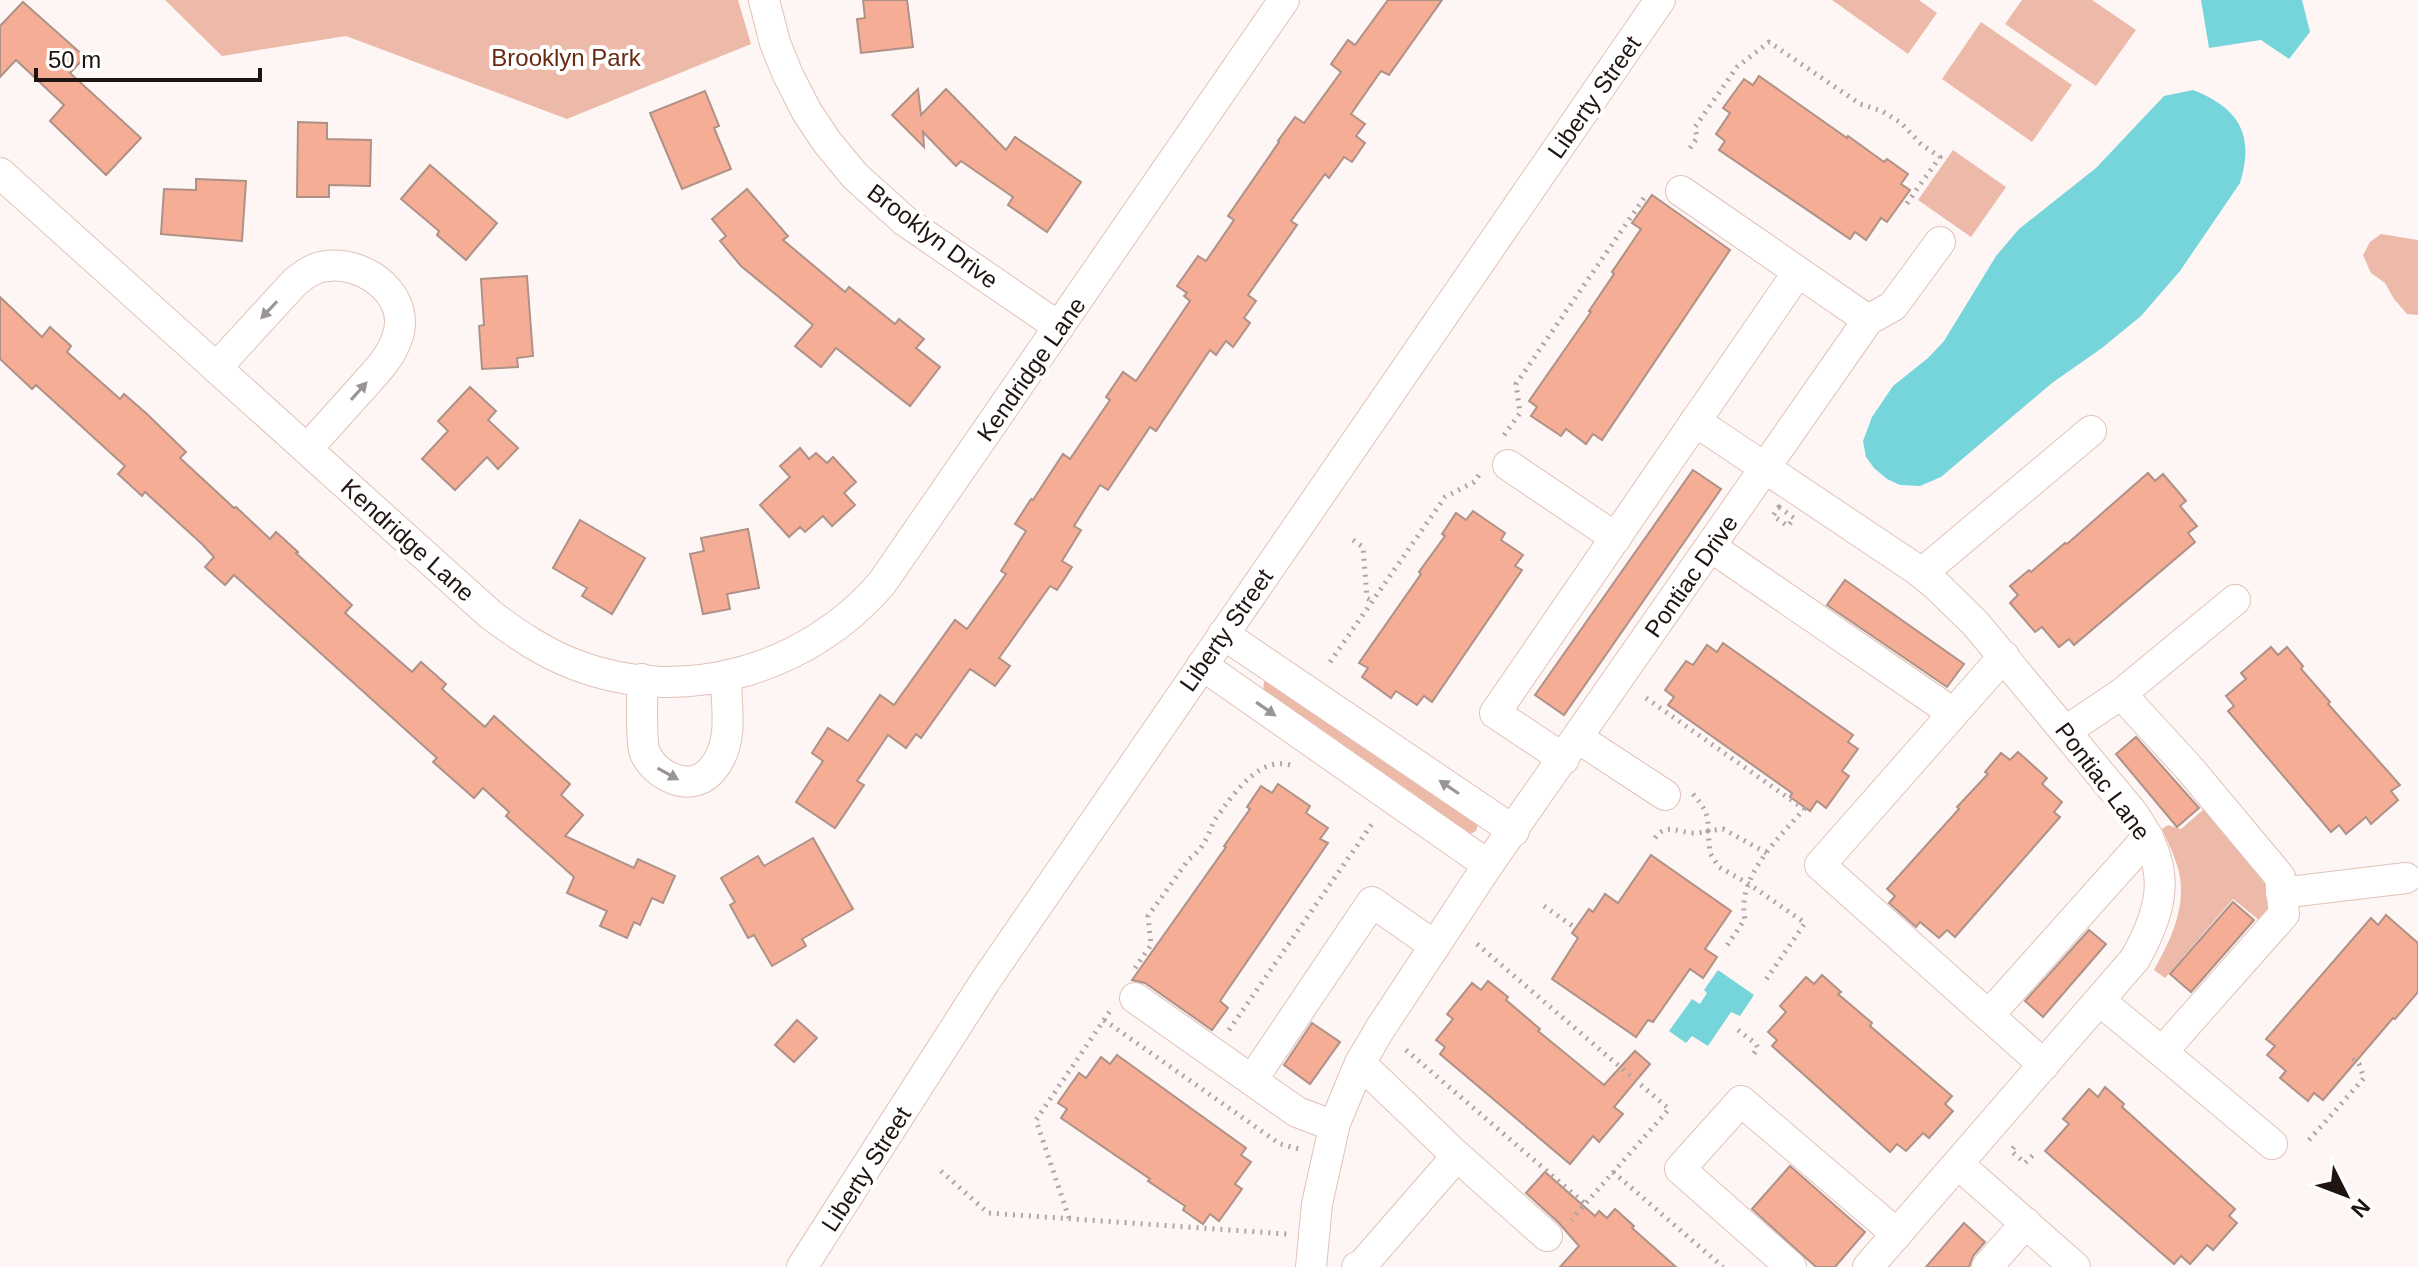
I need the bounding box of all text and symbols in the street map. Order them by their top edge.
street label: Liberty Street [1542,31,1646,163]
scale bar [36,32,260,82]
park label: Brooklyn Park [491,44,642,71]
text: 50 m [48,46,101,73]
street label: Brooklyn Drive [863,178,1003,294]
street label: Kendridge Lane [971,292,1091,446]
one-way arrow [261,300,279,319]
one-way arrow [349,382,367,401]
street label: Kendridge Lane [336,473,480,607]
street label: Pontiac Drive [1639,510,1743,642]
street label: Liberty Street [1174,564,1278,696]
one-way arrow [1256,701,1277,717]
street label: Pontiac Lane [2050,717,2156,845]
one-way arrow [657,767,679,781]
one-way arrow [1439,780,1460,795]
street label: Liberty Street [816,1102,916,1236]
north arrow [2306,1155,2386,1235]
text: N [2346,1194,2375,1222]

